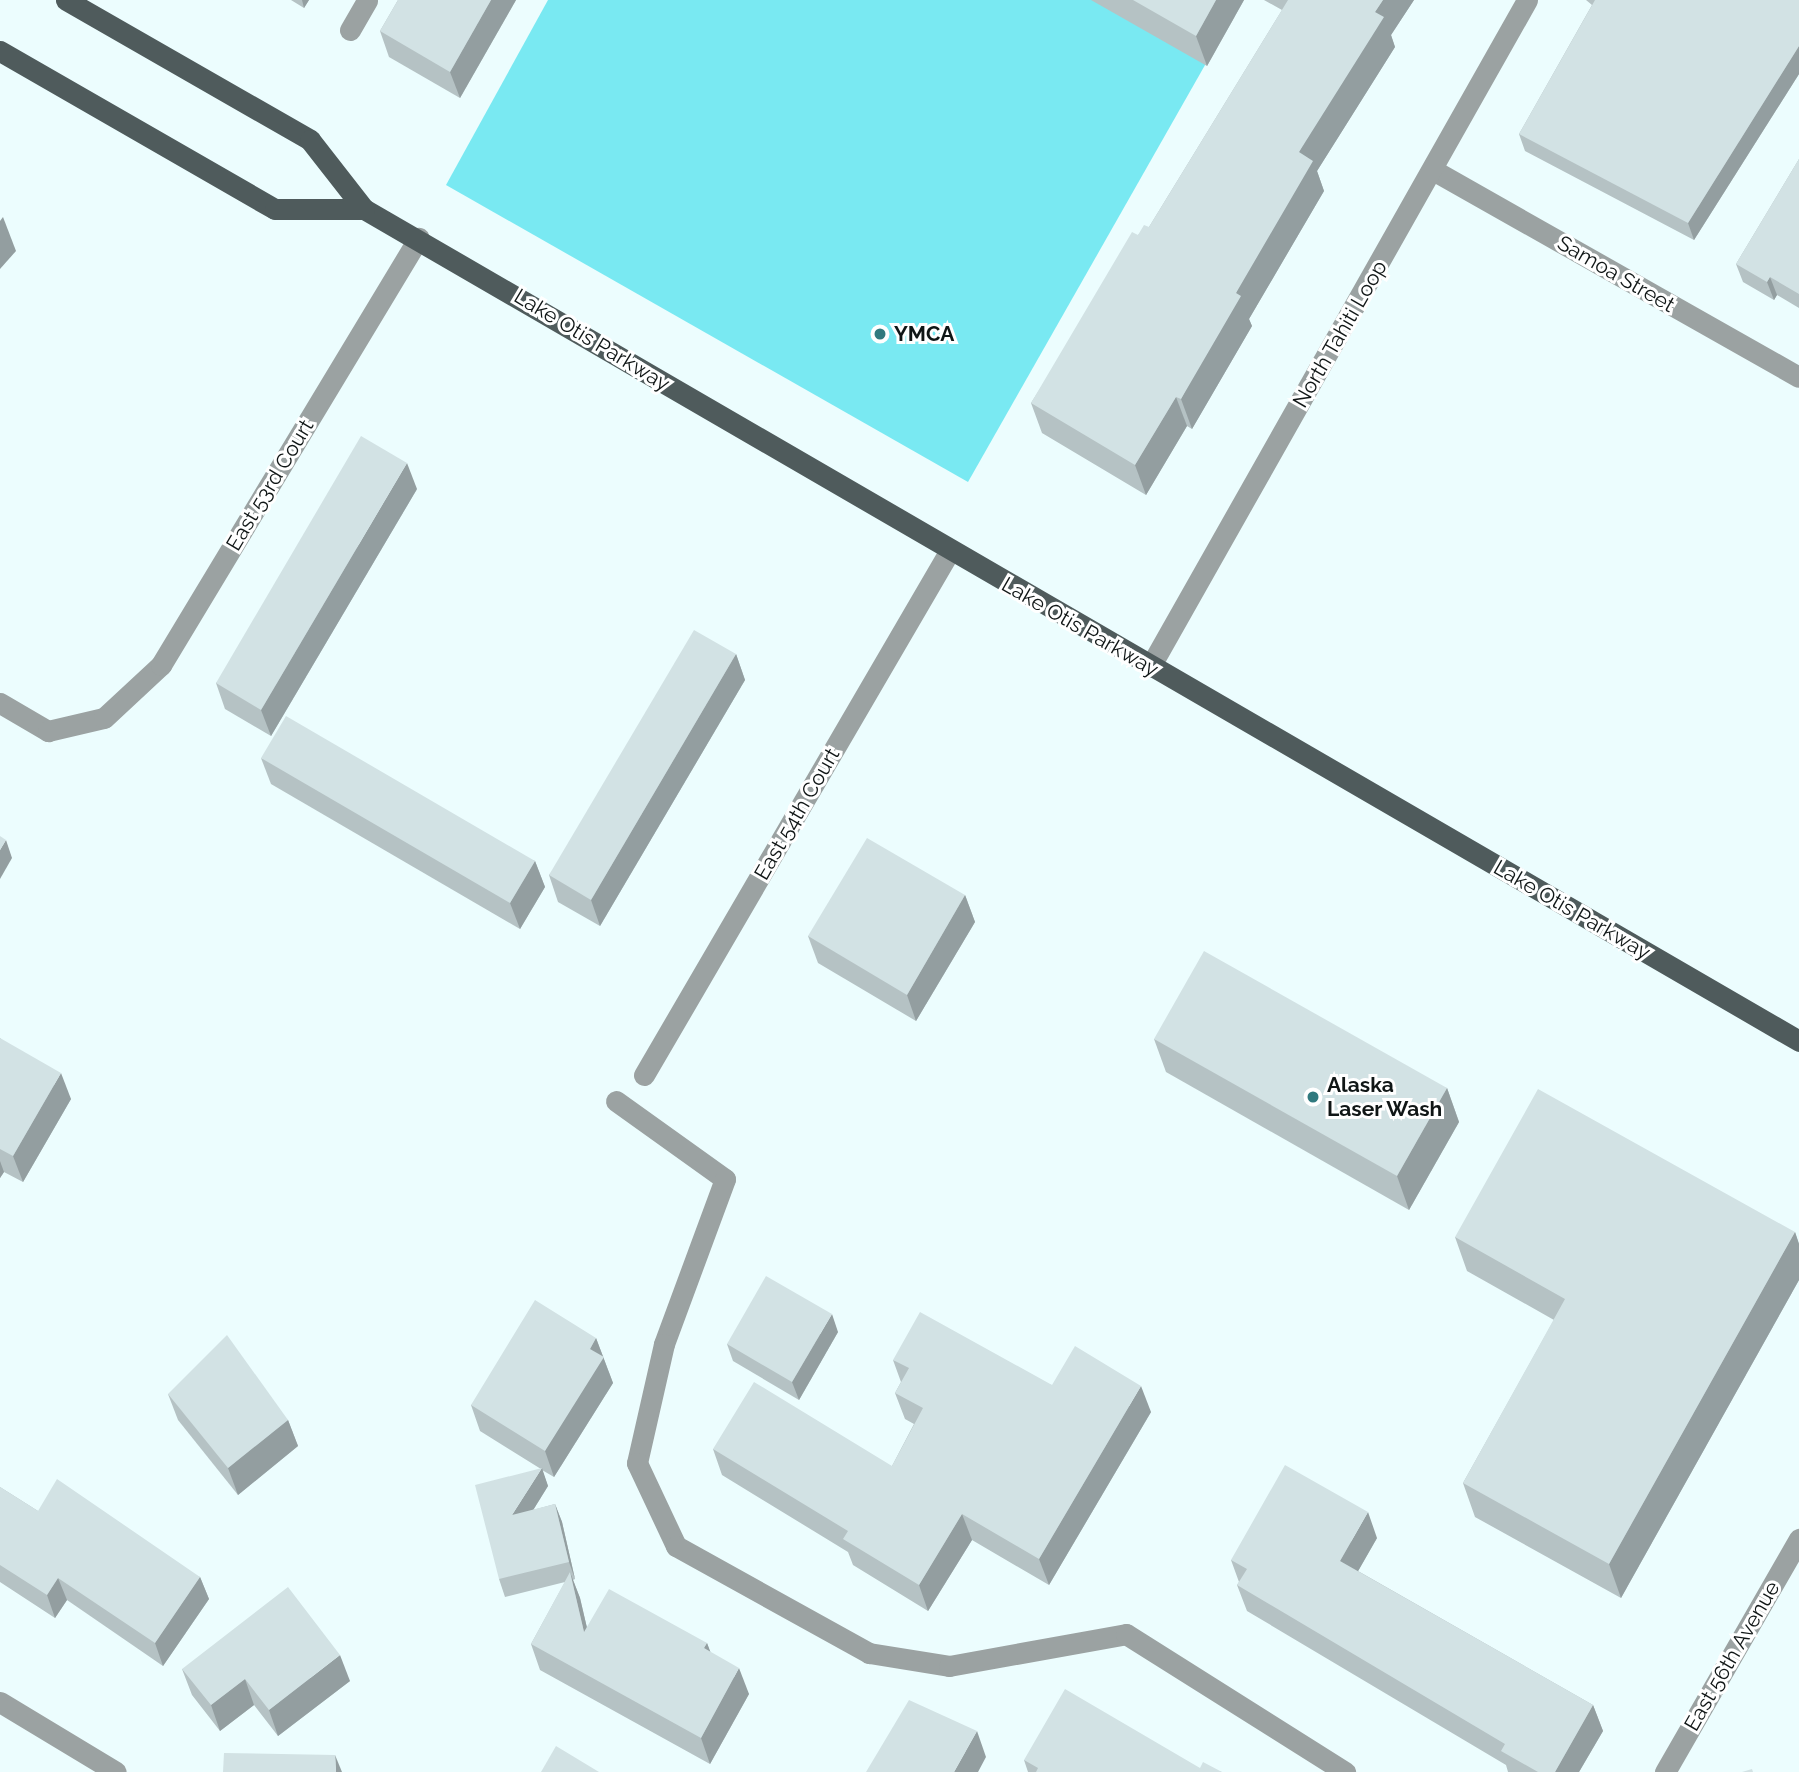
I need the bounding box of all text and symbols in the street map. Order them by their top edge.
street label: Samoa Street [1553,230,1679,318]
street label: North Tahiti Loop [1288,256,1392,412]
street label: Lake Otis Parkway [510,284,674,396]
place label: YMCA [894,321,954,347]
marker: YMCA [872,326,888,342]
street label: East 53rd Court [221,415,319,555]
street label: Lake Otis Parkway [997,572,1163,682]
street label: East 54th Court [749,744,845,884]
street label: Lake Otis Parkway [1489,855,1655,965]
place label: Alaska Laser Wash [1327,1072,1443,1122]
marker: Alaska Laser Wash [1305,1089,1321,1105]
street label: East 56th Avenue [1679,1576,1785,1736]

